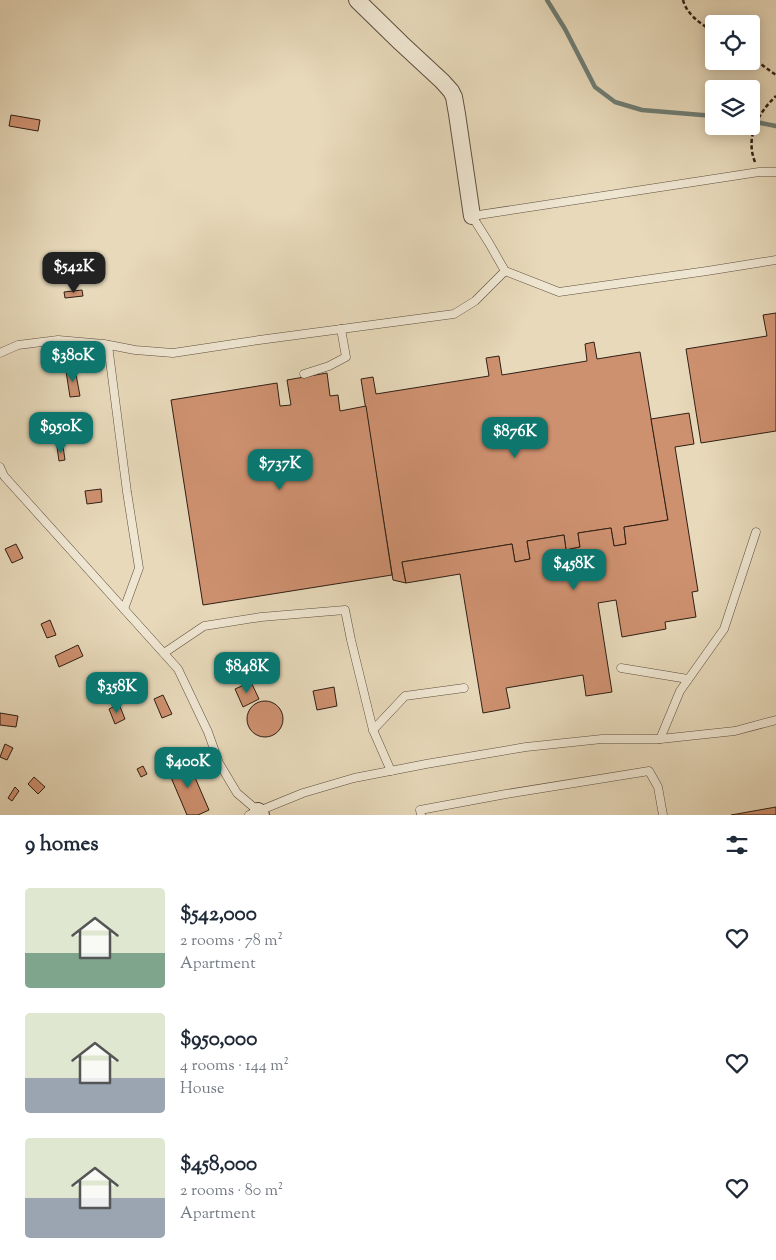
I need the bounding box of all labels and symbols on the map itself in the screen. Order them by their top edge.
pin: $542K [39,252,109,294]
pin: $380K [38,340,108,383]
pin: $950K [26,412,96,454]
pin: $876K [480,416,550,459]
pin: $737K [245,448,315,491]
pin: $458K [539,548,609,591]
pin: $848K [212,652,282,694]
pin: $358K [82,672,152,714]
pin: $400K [153,746,223,789]

